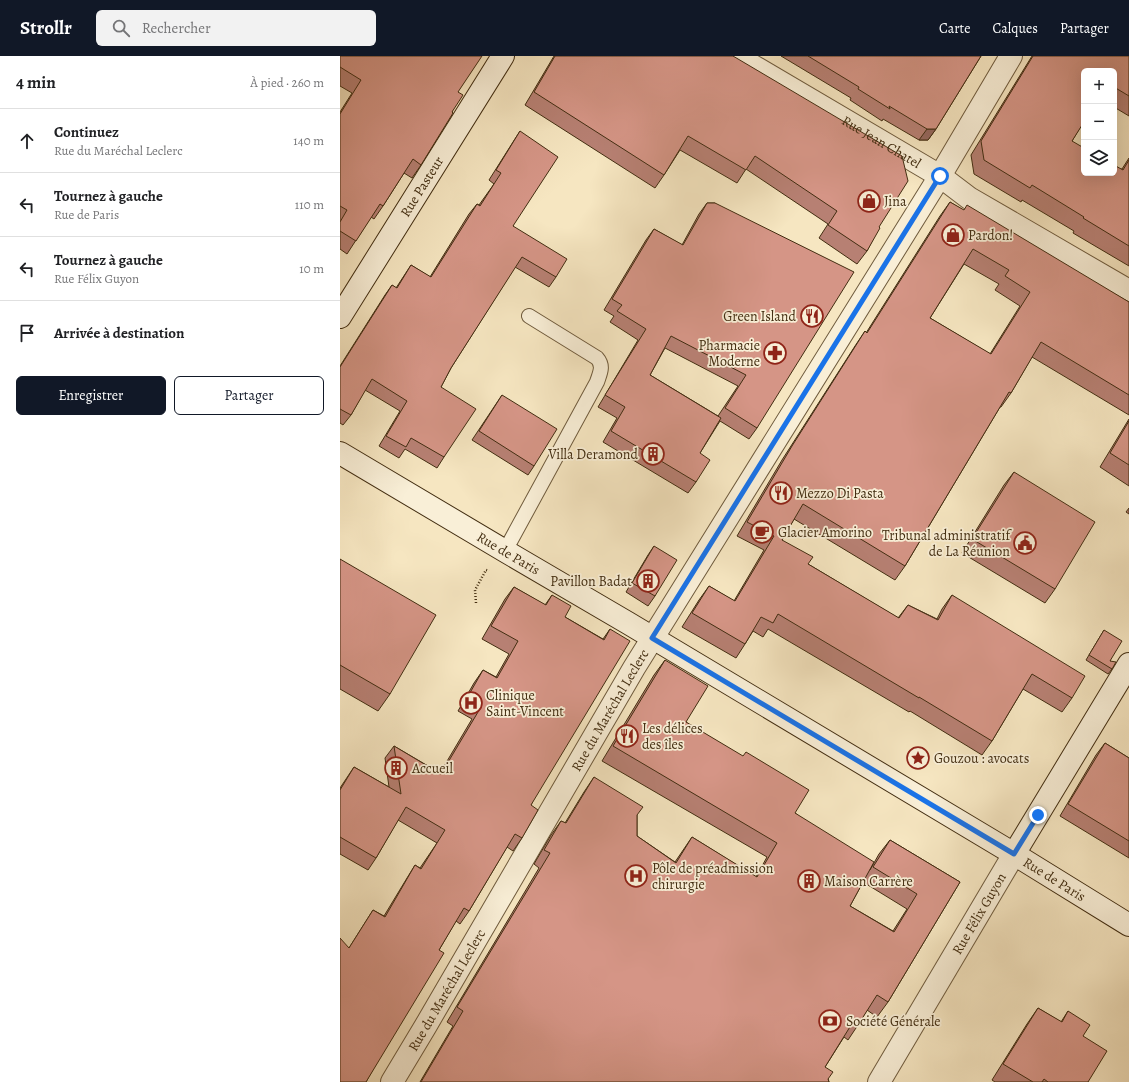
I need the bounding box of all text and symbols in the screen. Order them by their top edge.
search box [96,10,376,46]
text: Strollr [20,15,72,41]
icon: search [110,17,132,39]
text: Rechercher [142,18,211,38]
text: Carte [939,19,970,38]
text: Calques [992,19,1038,38]
text: Partager [1060,19,1109,38]
map controls [1081,68,1117,176]
button: + [1081,68,1117,104]
text: 4 min [16,71,56,94]
text: À pied · 260 m [250,74,324,91]
button: − [1081,104,1117,140]
street label: Rue Jean Chatel [838,111,925,173]
text: Continuez [54,122,119,142]
icon: ahead [16,130,38,152]
text: 140 m [293,132,324,149]
button: layers [1081,140,1117,176]
text: Rue du Maréchal Leclerc [54,142,183,159]
street label: Rue Pasteur [395,152,448,220]
route start [931,167,949,185]
text: Tournez à gauche [54,186,163,206]
shop icon: Jina [856,188,882,214]
place label: Jina [884,192,907,211]
icon: left [16,194,38,216]
text: 110 m [295,196,324,213]
text: Rue de Paris [54,206,119,223]
shop icon: Pardon! [940,222,966,248]
place label: Pardon! [968,226,1013,245]
text: Tournez à gauche [54,250,163,270]
icon: left [16,258,38,280]
text: 10 m [299,260,324,277]
text: Rue Félix Guyon [54,270,139,287]
restaurant icon: Green Island [799,303,825,329]
place label: Green Island [723,307,796,326]
icon: arrive [16,322,38,344]
text: Arrivée à destination [54,323,185,343]
place label: Pharmacie Moderne [699,336,760,371]
pharmacy icon: Pharmacie Moderne [762,340,788,366]
button: Enregistrer [16,376,166,415]
button: Partager [174,376,324,415]
building icon: Villa Deramond [640,441,666,467]
place label: Villa Deramond [547,445,638,464]
restaurant icon: Mezzo Di Pasta [768,480,794,506]
place label: Mezzo Di Pasta [796,484,884,503]
cafe icon: Glacier Amorino [749,519,775,545]
place label: Glacier Amorino [778,523,872,542]
place label: Tribunal administratif de La Réunion [882,526,1012,561]
street label: Rue de Paris [473,527,544,579]
public building icon: Tribunal administratif de La Réunion [1012,530,1038,556]
building icon: Pavillon Badat [635,568,661,594]
place label: Pavillon Badat [550,572,632,591]
street label: Rue du Maréchal Leclerc [566,645,653,775]
place label: Clinique Saint-Vincent [486,686,564,721]
hospital icon: Clinique Saint-Vincent [458,690,484,716]
place label: Les délices des îles [642,719,703,754]
restaurant icon: Les délices des îles [614,723,640,749]
place icon: Gouzou : avocats [905,745,931,771]
place label: Gouzou : avocats [934,749,1029,768]
building icon: Accueil [383,755,409,781]
place label: Accueil [411,759,453,778]
route end [1029,806,1047,824]
street label: Rue de Paris [1020,853,1090,906]
place label: Pôle de préadmission chirurgie [652,859,774,894]
hospital icon: Pôle de préadmission chirurgie [623,863,649,889]
building icon: Maison Carrère [796,868,822,894]
street label: Rue Félix Guyon [947,869,1011,958]
place label: Maison Carrère [824,872,913,891]
street label: Rue du Maréchal Leclerc [403,925,490,1055]
bank icon: Société Générale [817,1008,843,1034]
place label: Société Générale [846,1012,941,1031]

